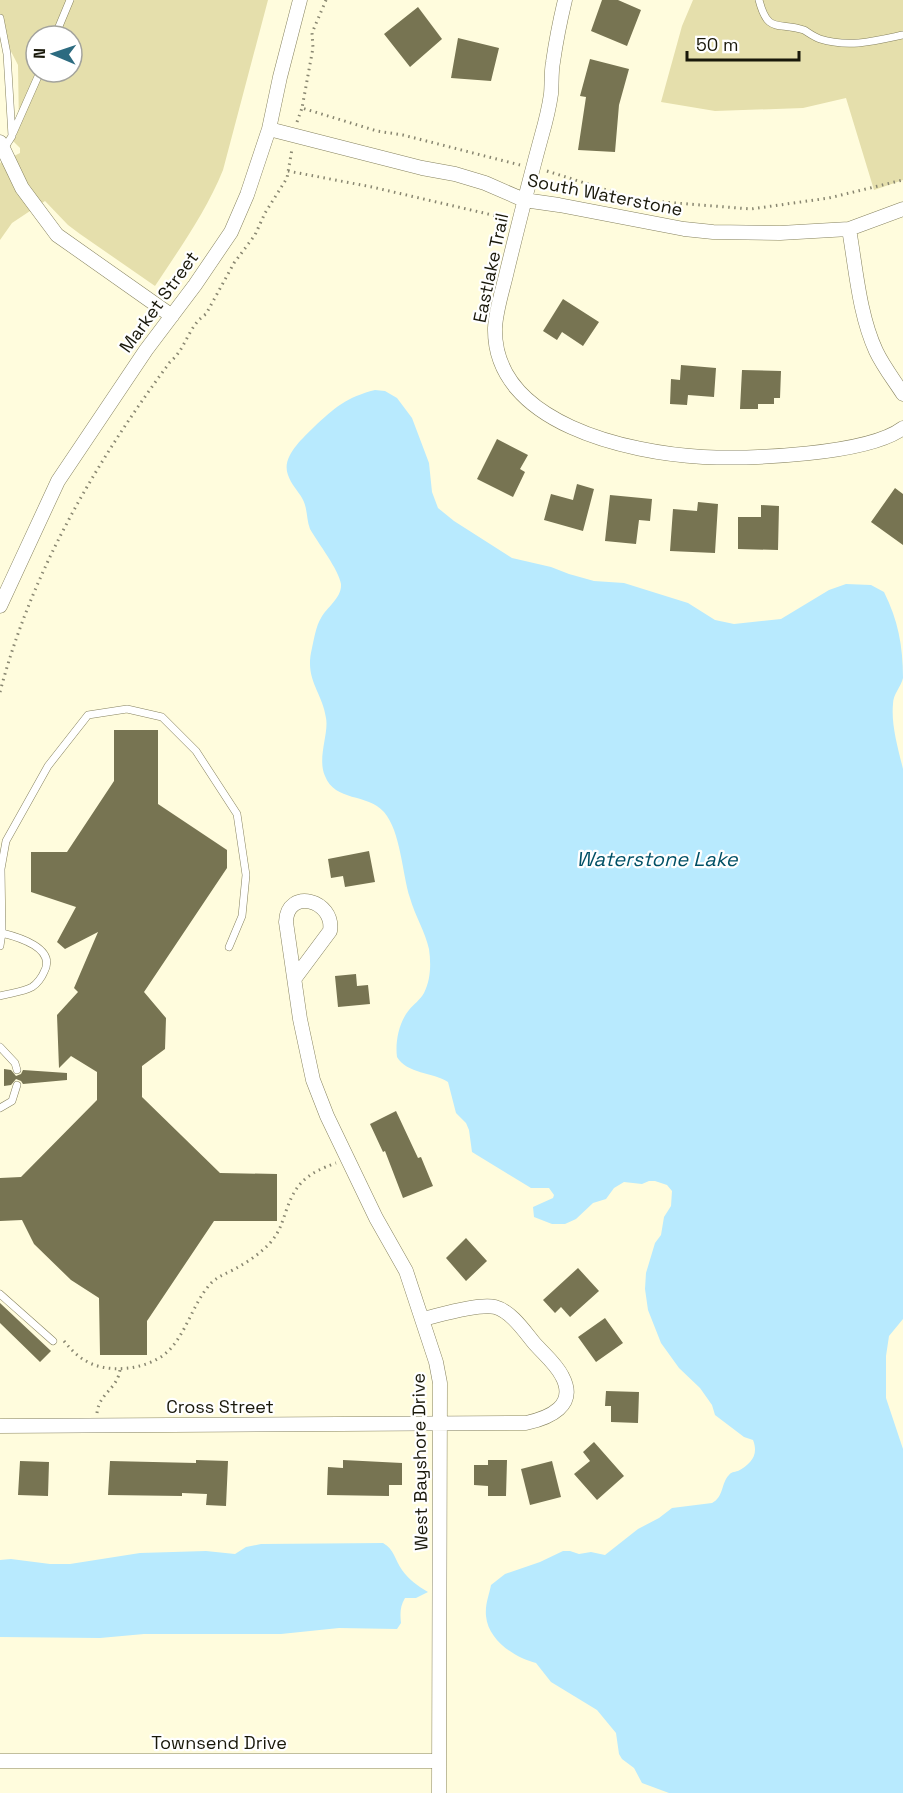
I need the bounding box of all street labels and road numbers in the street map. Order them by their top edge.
street label: South Waterstone [526,168,685,221]
street label: Eastlake Trail [468,211,513,325]
street label: Market Street [114,246,203,357]
street label: West Bayshore Drive [406,1373,433,1551]
street label: Cross Street [166,1395,274,1418]
street label: Townsend Drive [151,1731,287,1754]

